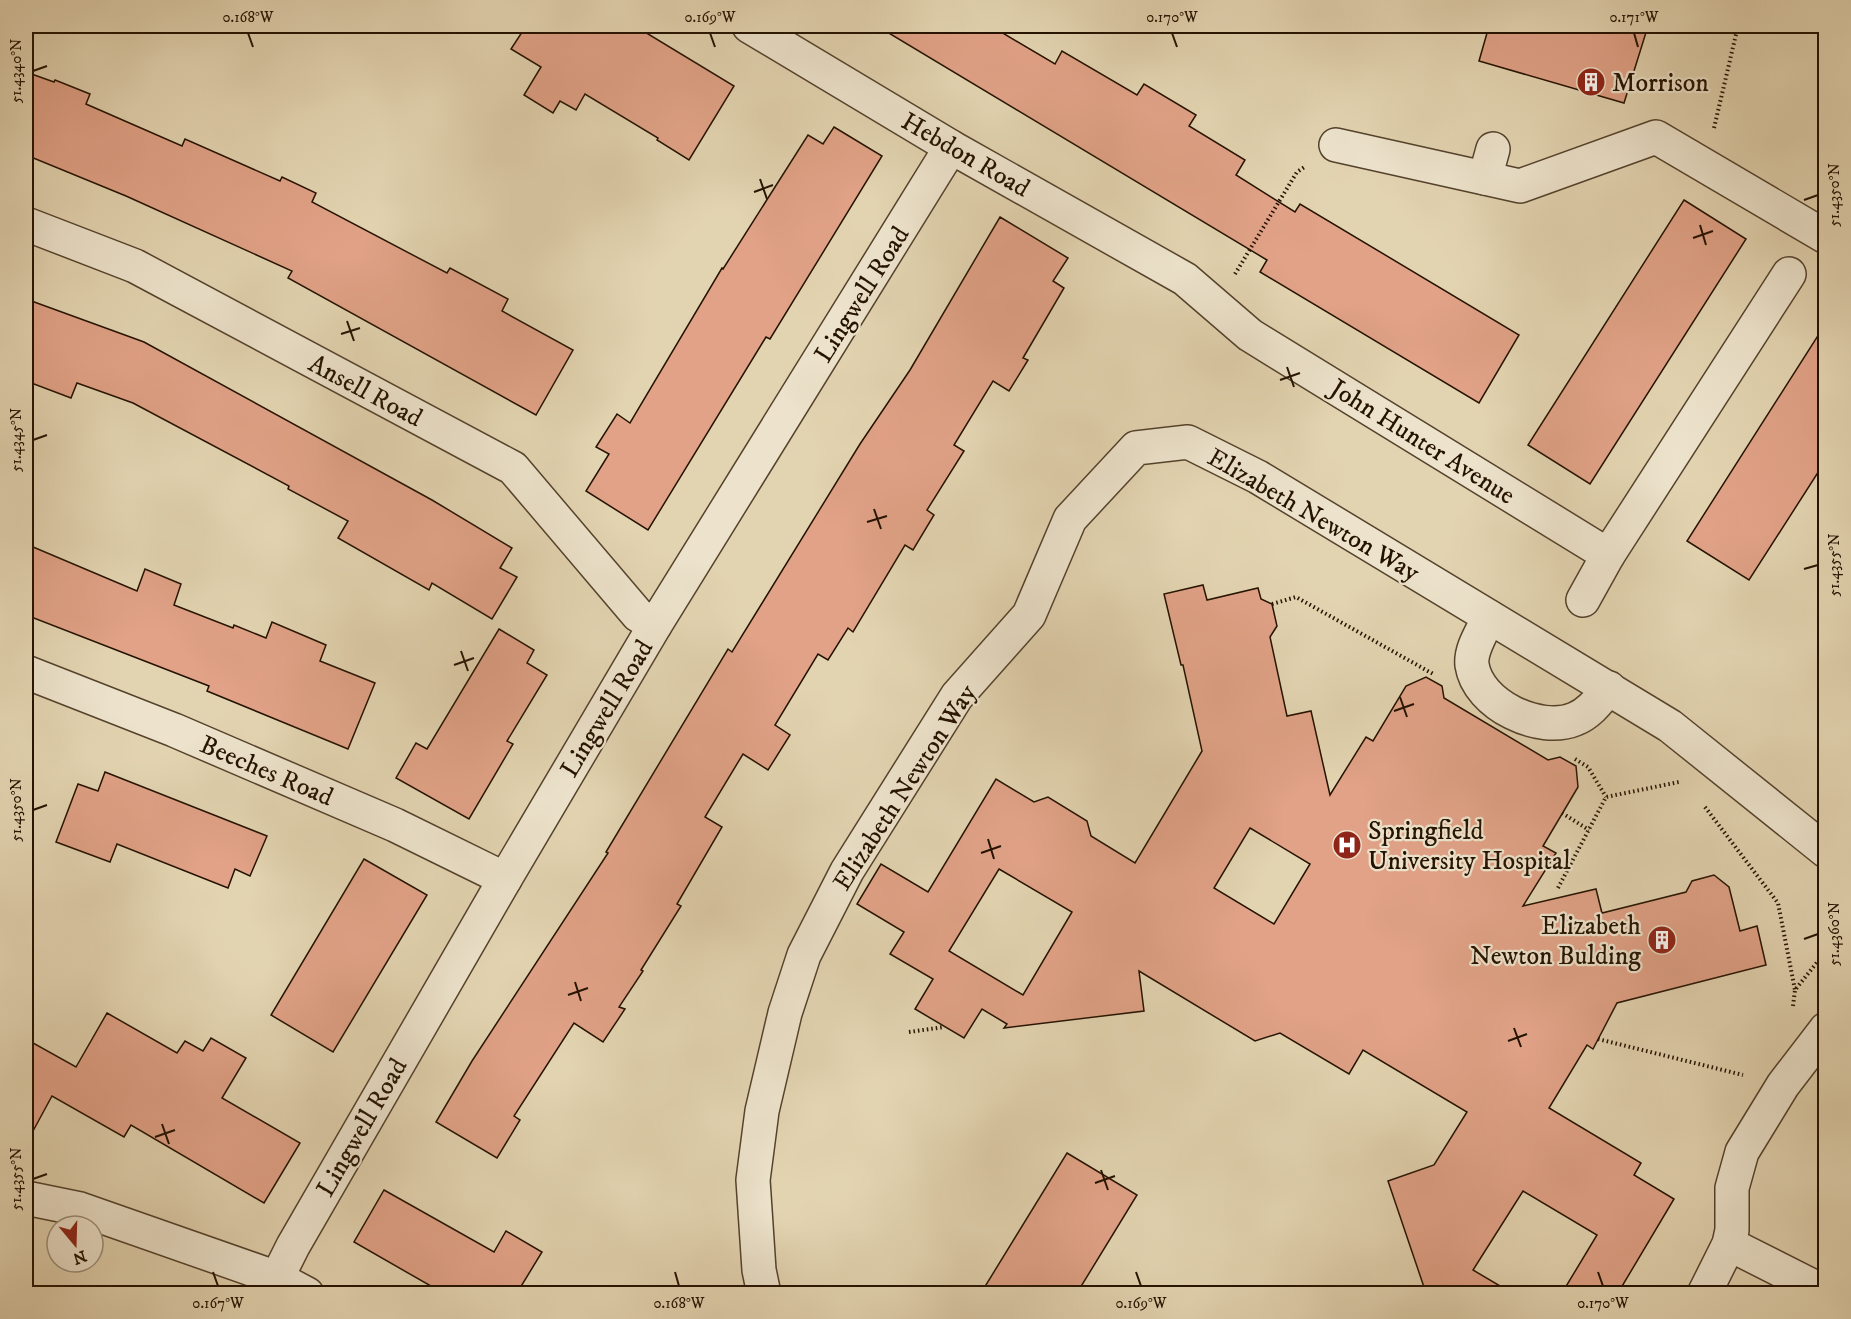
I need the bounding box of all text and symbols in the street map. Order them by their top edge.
text: 0.168°W [223,8,274,27]
text: 0.169°W [685,8,736,27]
text: 0.170°W [1146,8,1198,27]
text: 0.171°W [1609,8,1659,27]
text: 51.4340°N [7,39,26,103]
building icon: Morrison [1575,66,1607,98]
place label: Morrison [1612,67,1709,100]
street label: Hebdon Road [895,105,1035,205]
text: 51.4350°N [1825,163,1844,227]
street label: Lingwell Road [807,220,917,369]
street label: Ansell Road [303,348,428,435]
street label: John Hunter Avenue [1322,371,1521,512]
text: 51.4345°N [7,408,26,472]
street label: Elizabeth Newton Way [1201,441,1426,590]
text: 51.4355°N [1825,534,1844,596]
street label: Lingwell Road [553,634,661,784]
street label: Elizabeth Newton Way [826,678,985,897]
street label: Beeches Road [195,729,338,814]
text: 51.4350°N [7,778,26,842]
place label: Springfield University Hospital [1368,815,1571,878]
hospital icon: Springfield University Hospital [1331,829,1363,861]
text: 51.4360°N [1825,902,1844,966]
place label: Elizabeth Newton Bulding [1470,910,1641,973]
building icon: Elizabeth Newton Bulding [1646,924,1678,956]
street label: Lingwell Road [309,1053,415,1203]
text: 51.4355°N [7,1148,26,1210]
north arrow [45,1214,105,1274]
text: N [70,1246,89,1269]
text: 0.167°W [192,1294,244,1313]
text: 0.168°W [654,1294,705,1313]
text: 0.169°W [1116,1294,1167,1313]
text: 0.170°W [1577,1294,1629,1313]

